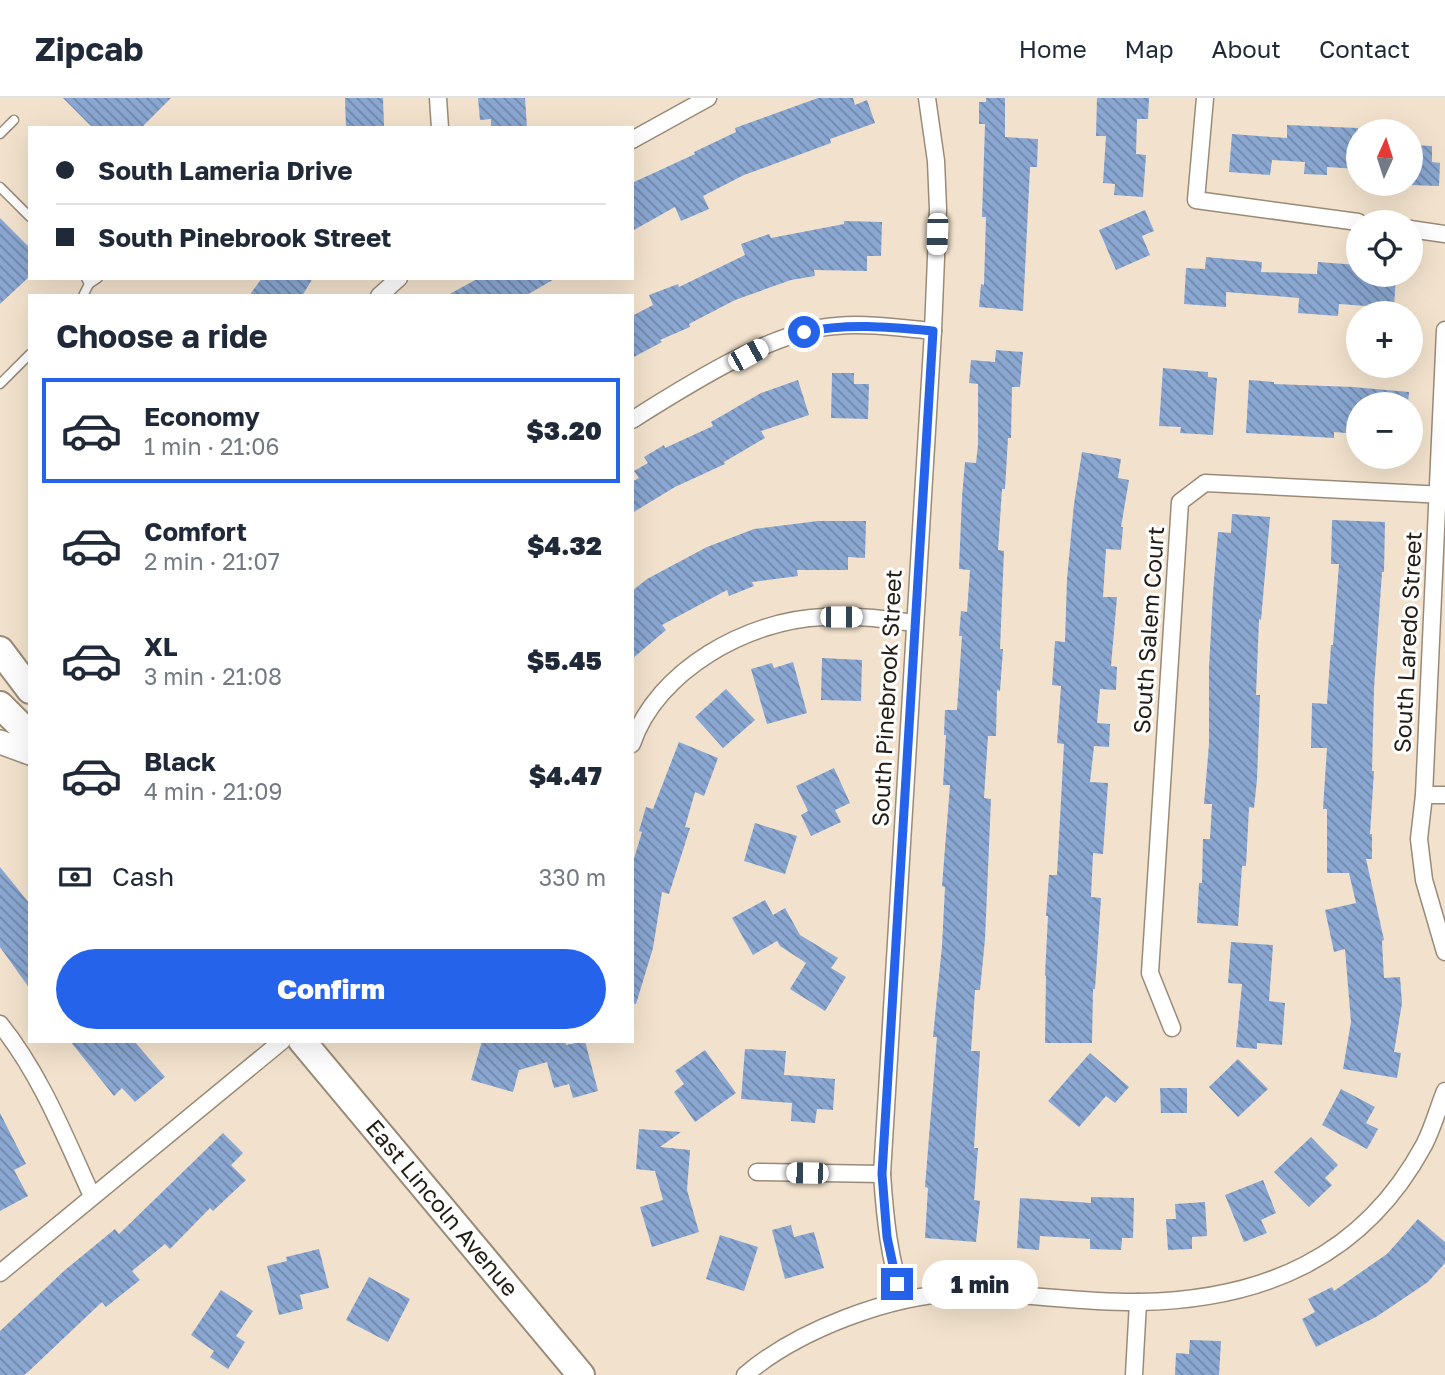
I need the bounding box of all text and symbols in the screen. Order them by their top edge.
text: Zipcab [35,29,144,68]
text: Home [1019,34,1087,63]
text: Map [1125,34,1174,63]
text: About [1212,34,1281,63]
text: Contact [1319,34,1410,63]
north arrow [1346,119,1423,196]
map controls [1346,119,1423,469]
text: South Lameria Drive [98,155,353,186]
button: locate [1346,210,1423,287]
car [926,213,949,255]
text: South Pinebrook Street [98,222,392,253]
button: + [1346,301,1423,378]
route start [788,316,820,348]
text: Choose a ride [56,317,268,355]
car [725,336,772,374]
button: − [1346,392,1423,469]
icon: car [60,399,123,462]
text: Economy [144,401,260,432]
text: $3.20 [526,415,602,446]
text: 1 min · 21:06 [144,432,280,460]
icon: car [60,514,123,577]
text: Comfort [144,516,247,547]
street label: South Salem Court [1127,525,1169,735]
text: $4.32 [527,530,602,561]
street label: South Laredo Street [1387,530,1427,753]
text: 2 min · 21:07 [144,547,280,575]
street label: South Pinebrook Street [865,569,907,827]
car [821,607,863,628]
icon: car [60,629,123,692]
text: XL [144,631,178,662]
text: $5.45 [527,645,602,676]
text: 3 min · 21:08 [144,662,282,690]
icon: car [60,744,123,807]
text: Black [144,746,216,777]
text: $4.47 [529,760,602,791]
text: 4 min · 21:09 [144,777,282,805]
icon: cash [56,858,94,896]
text: Cash [112,861,174,892]
text: 330 m [539,863,606,891]
button: Confirm [56,949,606,1029]
street label: East Lincoln Avenue [361,1113,525,1301]
car [786,1162,829,1184]
callout: 1 min [922,1260,1037,1308]
route end [881,1268,913,1300]
text: 1 min [951,1270,1009,1298]

